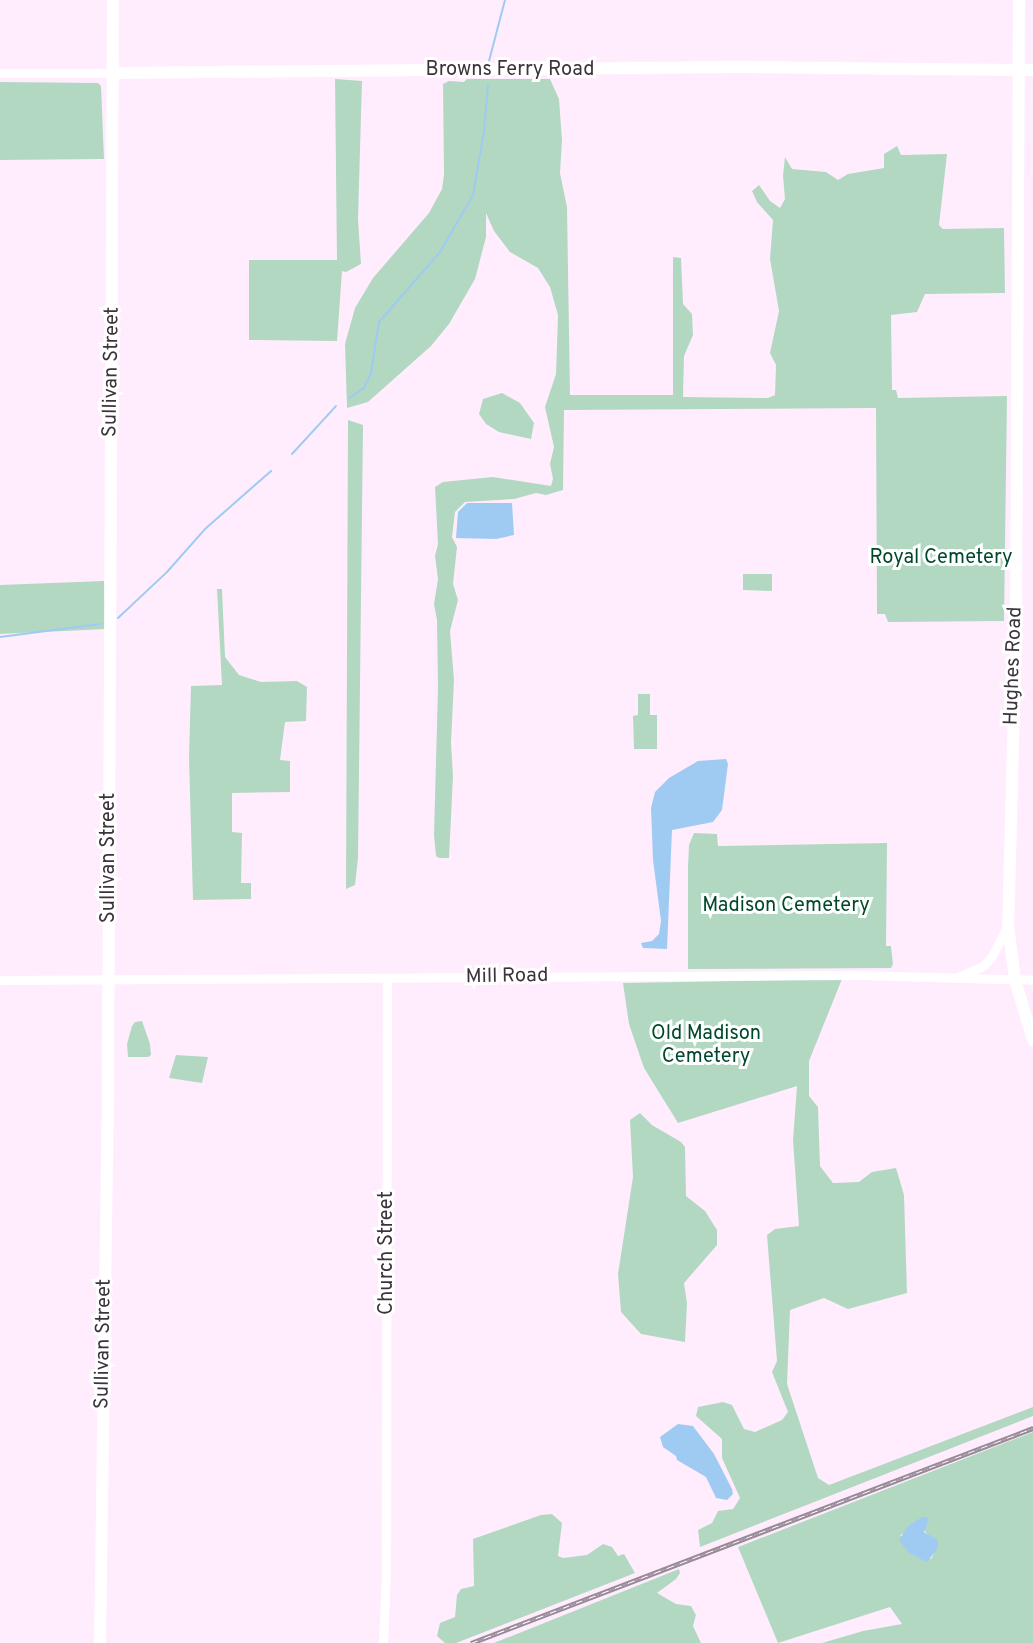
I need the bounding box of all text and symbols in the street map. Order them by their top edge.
street label: Browns Ferry Road [426,58,594,82]
street label: Sullivan Street [99,307,125,437]
park label: Royal Cemetery [869,546,1013,570]
street label: Hughes Road [1000,606,1028,726]
street label: Sullivan Street [97,793,121,923]
park label: Madison Cemetery [702,894,870,918]
street label: Mill Road [465,964,549,990]
park label: Old Madison Cemetery [651,1023,761,1070]
street label: Church Street [375,1191,399,1315]
street label: Sullivan Street [91,1279,117,1409]

